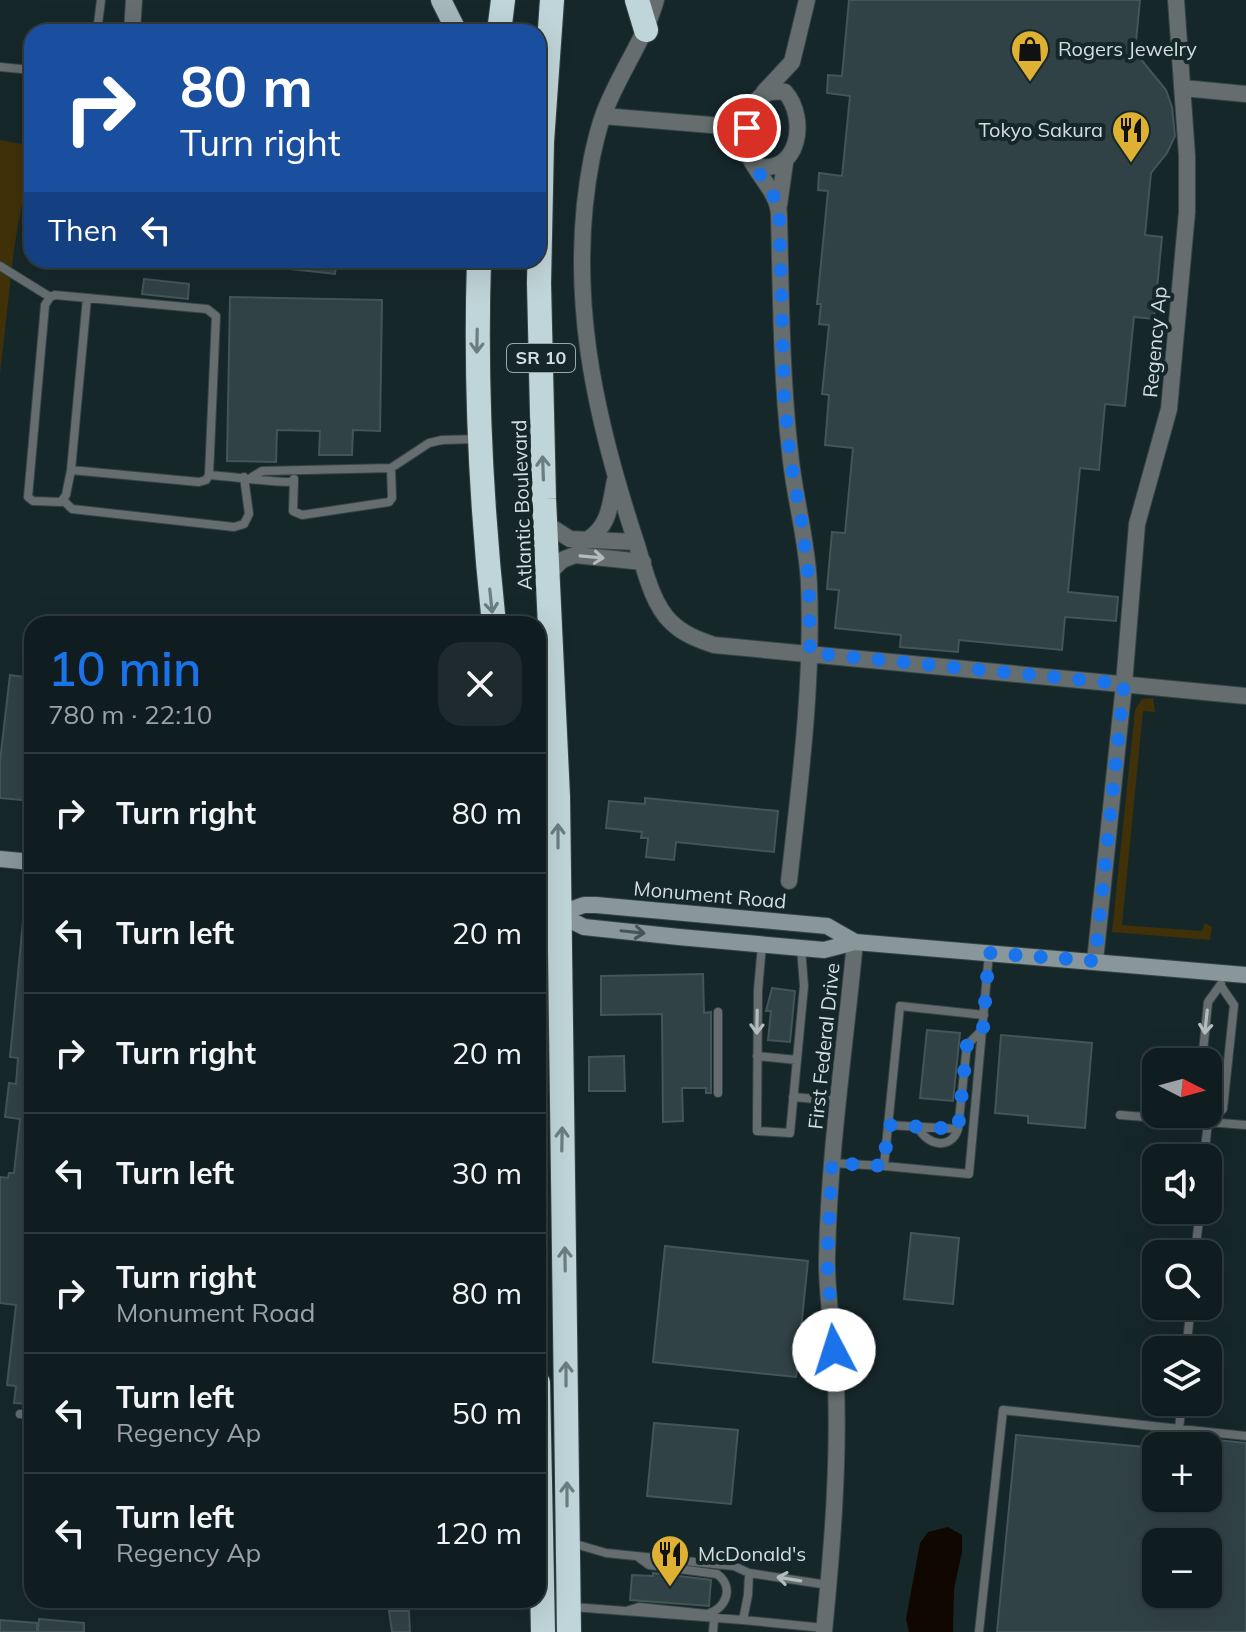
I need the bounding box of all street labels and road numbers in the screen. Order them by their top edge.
street label: Regency Ap [1137,285,1172,399]
road number: SR 10 [507,344,575,372]
street label: Atlantic Boulevard [506,419,537,591]
street label: Monument Road [633,875,787,914]
street label: First Federal Drive [802,961,845,1130]

